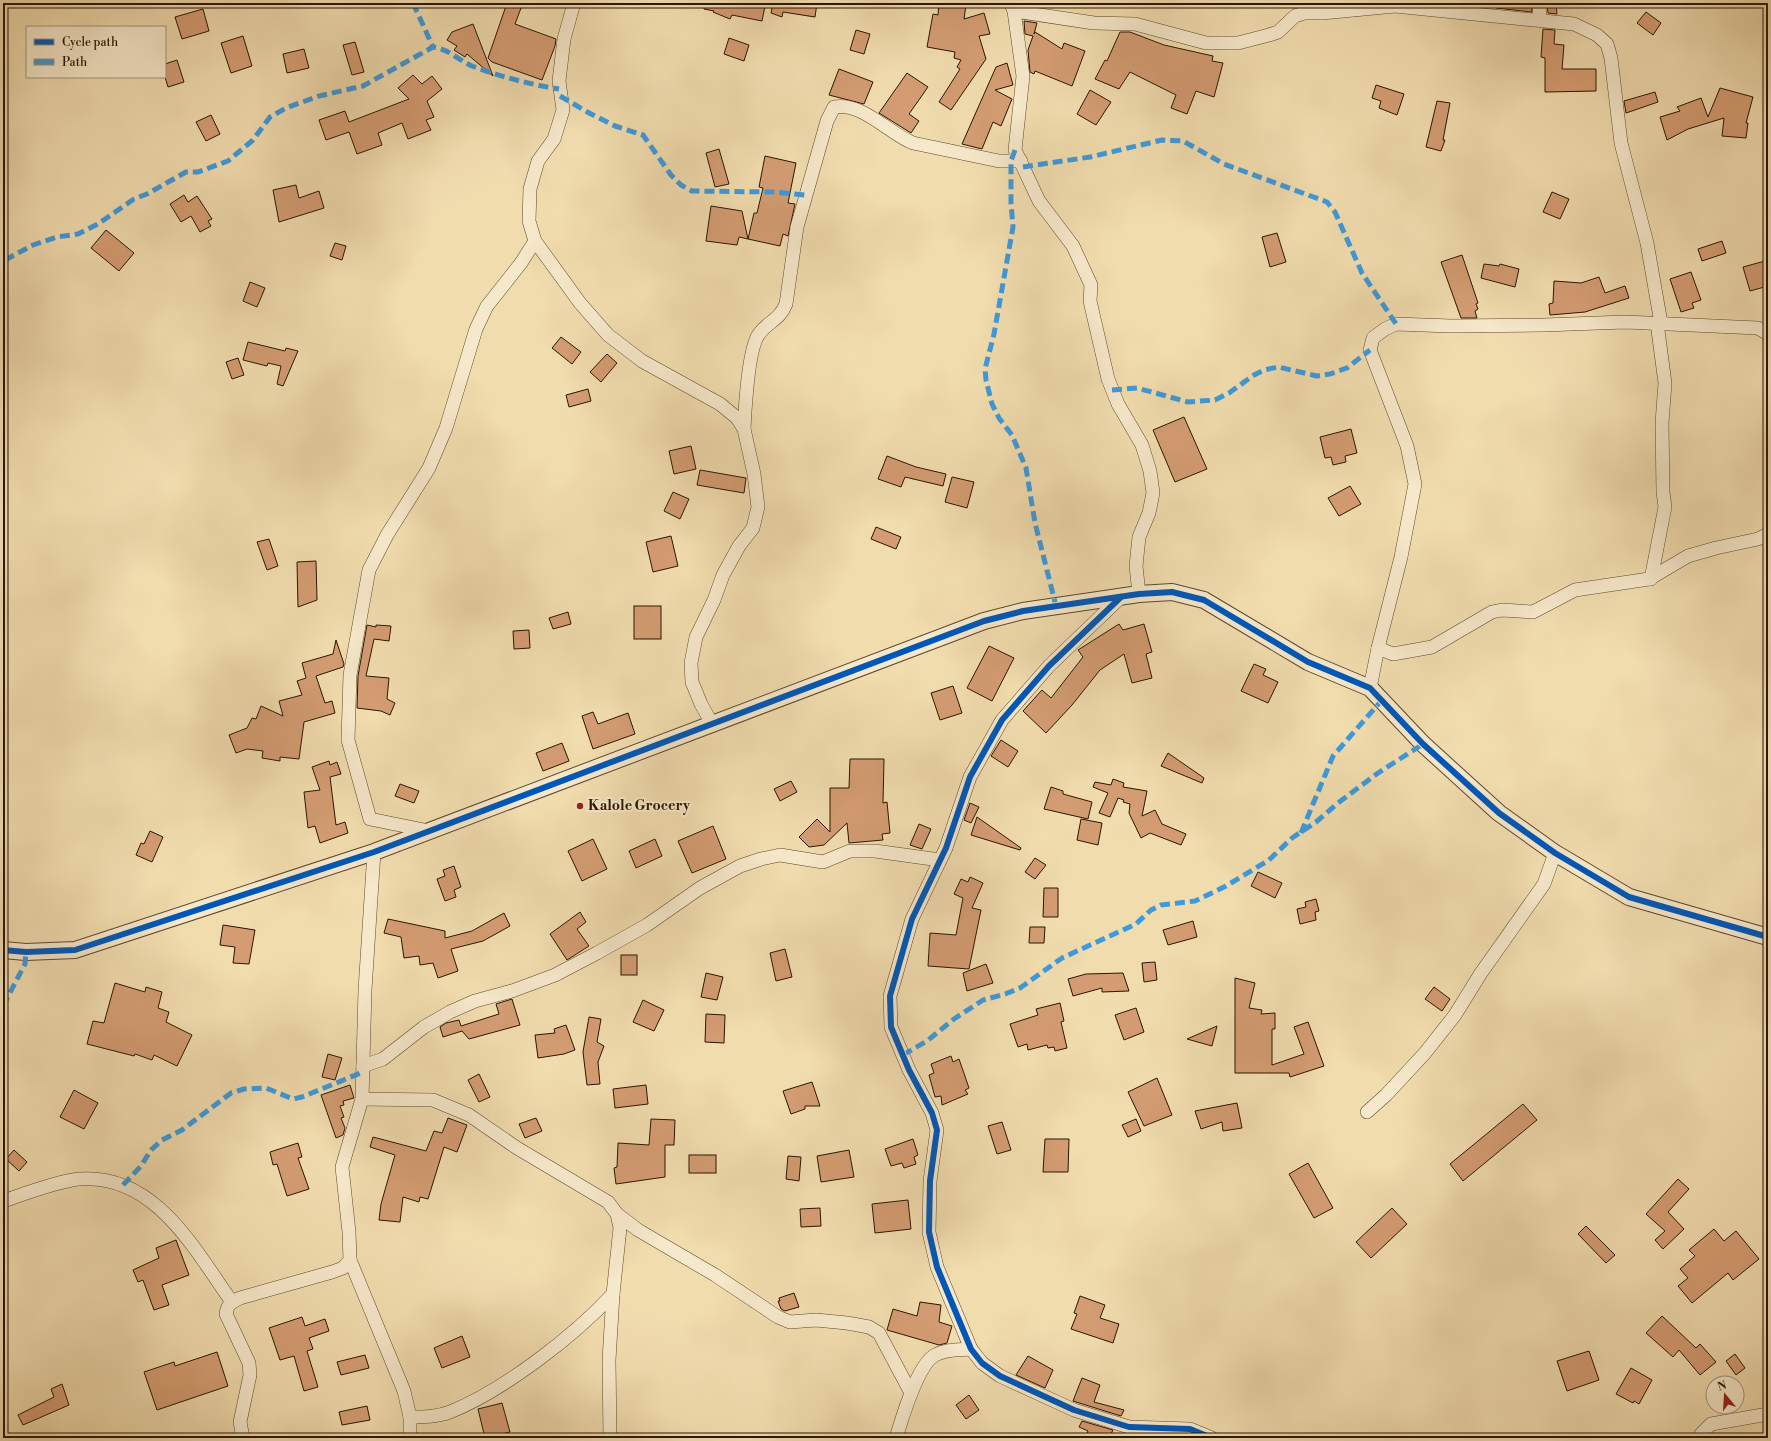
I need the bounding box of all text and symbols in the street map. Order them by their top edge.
legend [26,26,166,78]
text: Cycle path [62,35,118,50]
text: Path [62,55,87,70]
place label: Kalole Grocery [588,797,691,815]
marker: Kalole Grocery [575,801,585,811]
north arrow [1705,1375,1745,1415]
text: N [1716,1378,1729,1394]

